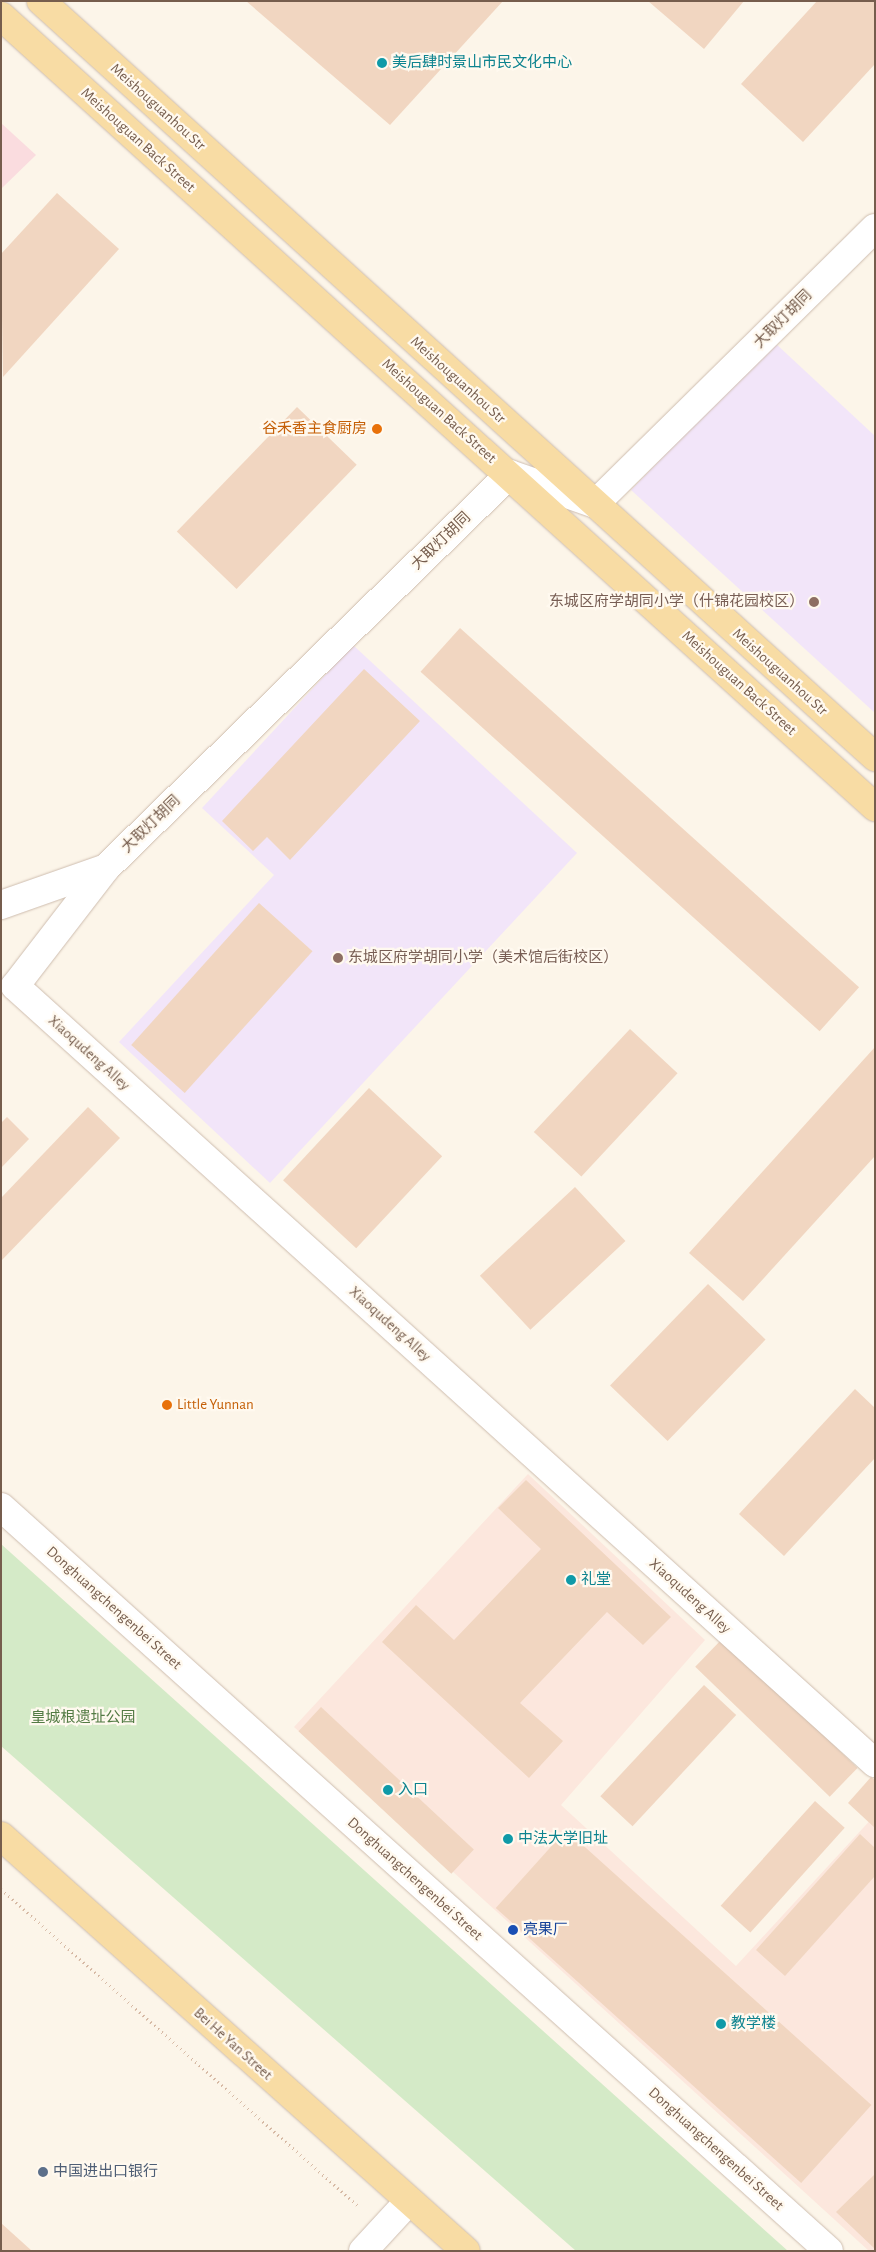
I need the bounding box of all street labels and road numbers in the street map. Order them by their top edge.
street label: Meishouguanhou Str [107,60,209,154]
street label: Meishouguan Back Street [77,84,199,196]
street label: 大取灯胡同 [750,286,816,352]
street label: Meishouguanhou Str [407,333,509,427]
street label: Meishouguan Back Street [378,355,500,467]
street label: 大取灯胡同 [408,508,474,574]
street label: Meishouguanhou Str [729,625,831,719]
street label: Meishouguan Back Street [678,627,800,739]
street label: 大取灯胡同 [118,791,184,857]
street label: Xiaoqudeng Alley [44,1012,134,1094]
street label: Xiaoqudeng Alley [345,1283,435,1365]
street label: Donghuangchengenbei Street [43,1543,185,1673]
street label: Xiaoqudeng Alley [645,1555,735,1637]
street label: Donghuangchengenbei Street [344,1814,486,1944]
street label: Bei He Yan Street [190,2004,276,2084]
street label: Donghuangchengenbei Street [645,2084,787,2214]

